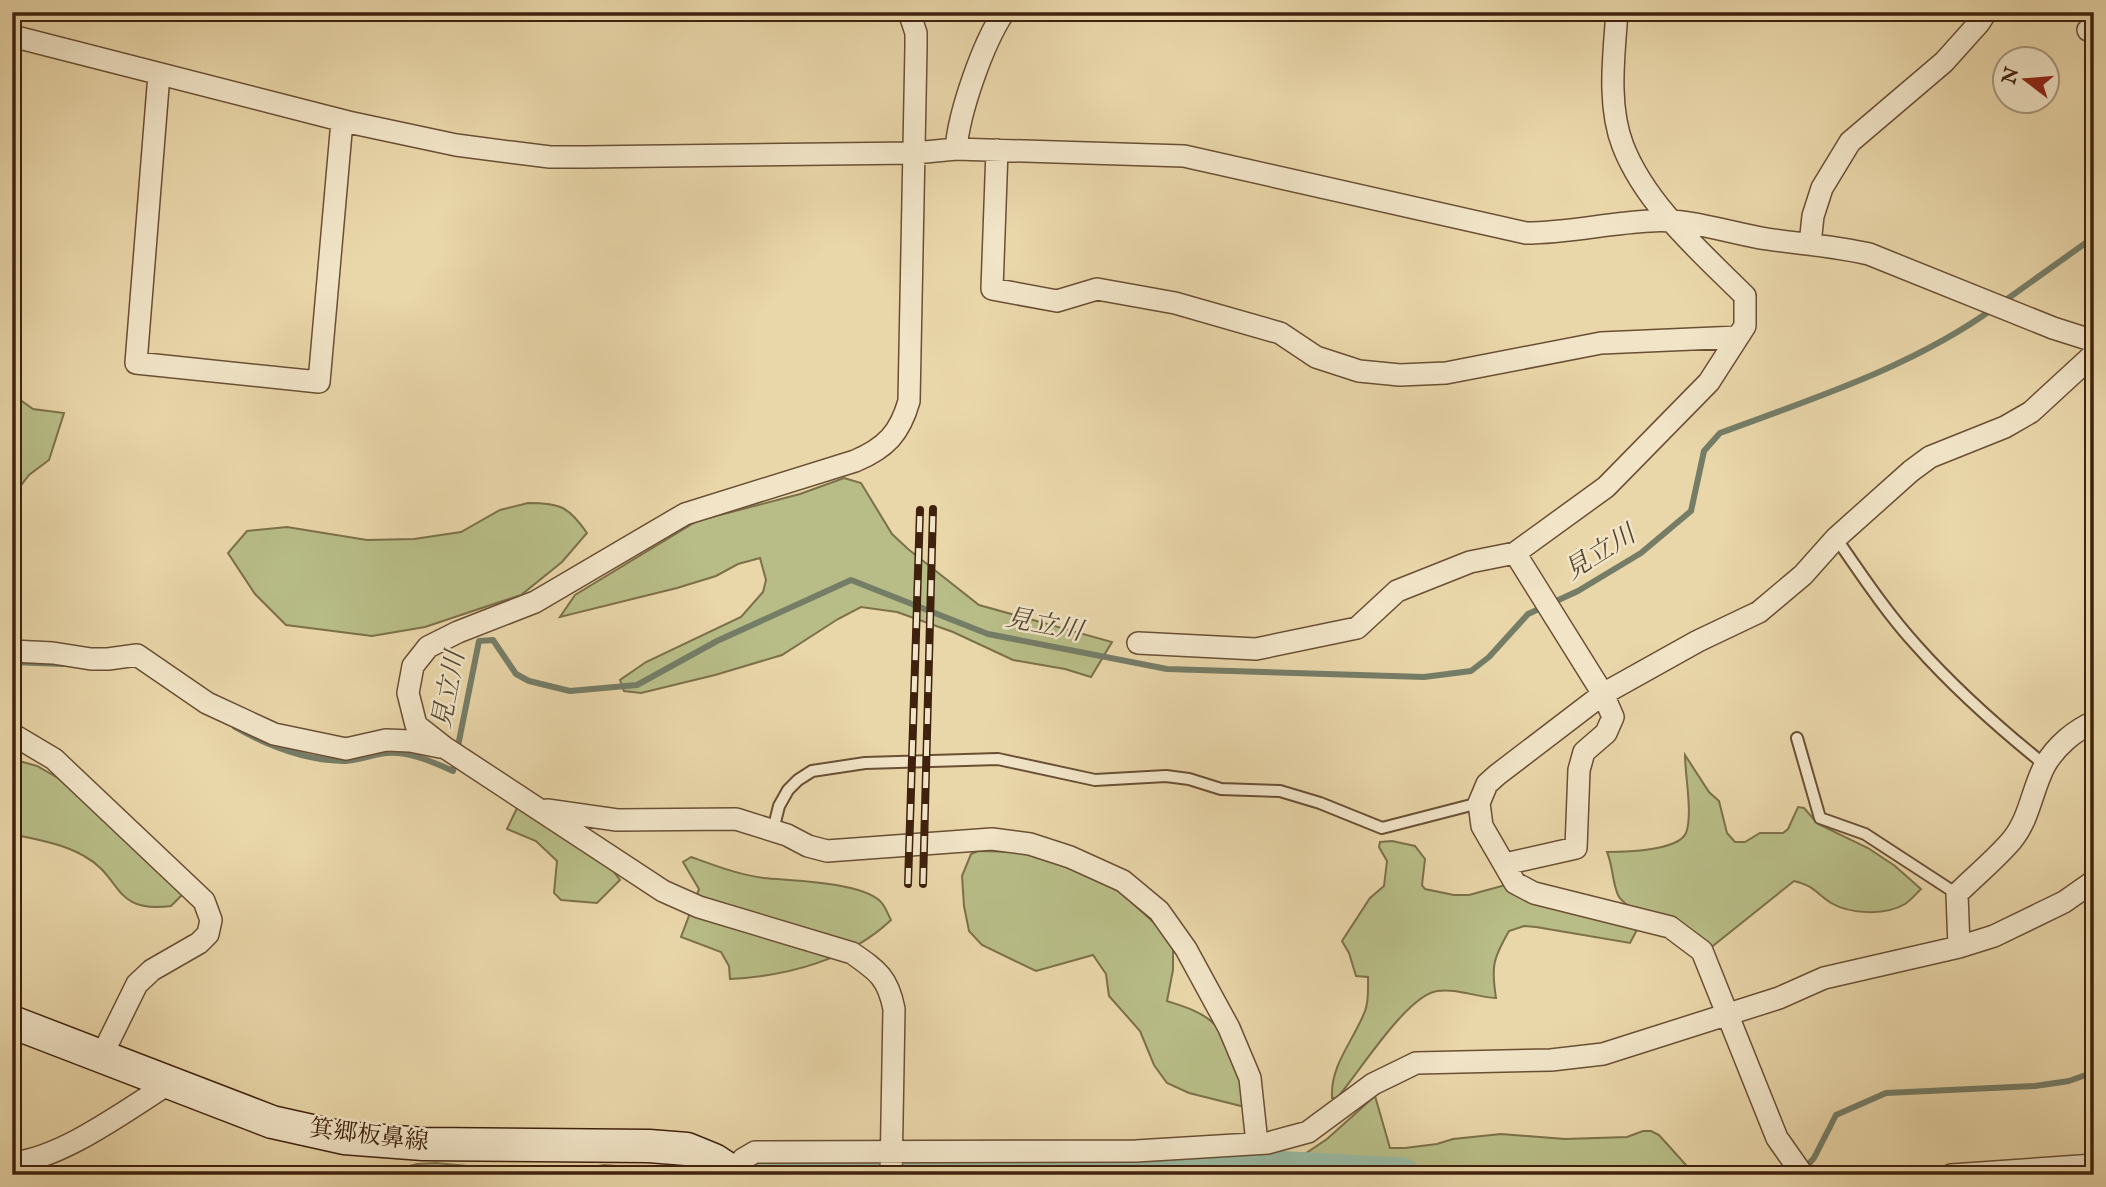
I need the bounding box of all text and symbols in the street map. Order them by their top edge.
north arrow [1990,46,2060,116]
text: N [1998,64,2026,88]
water label: 見立川 [1558,517,1644,588]
water label: 見立川 [1003,601,1088,649]
water label: 見立川 [425,646,473,731]
street label: 箕郷板鼻線 [308,1113,430,1159]

